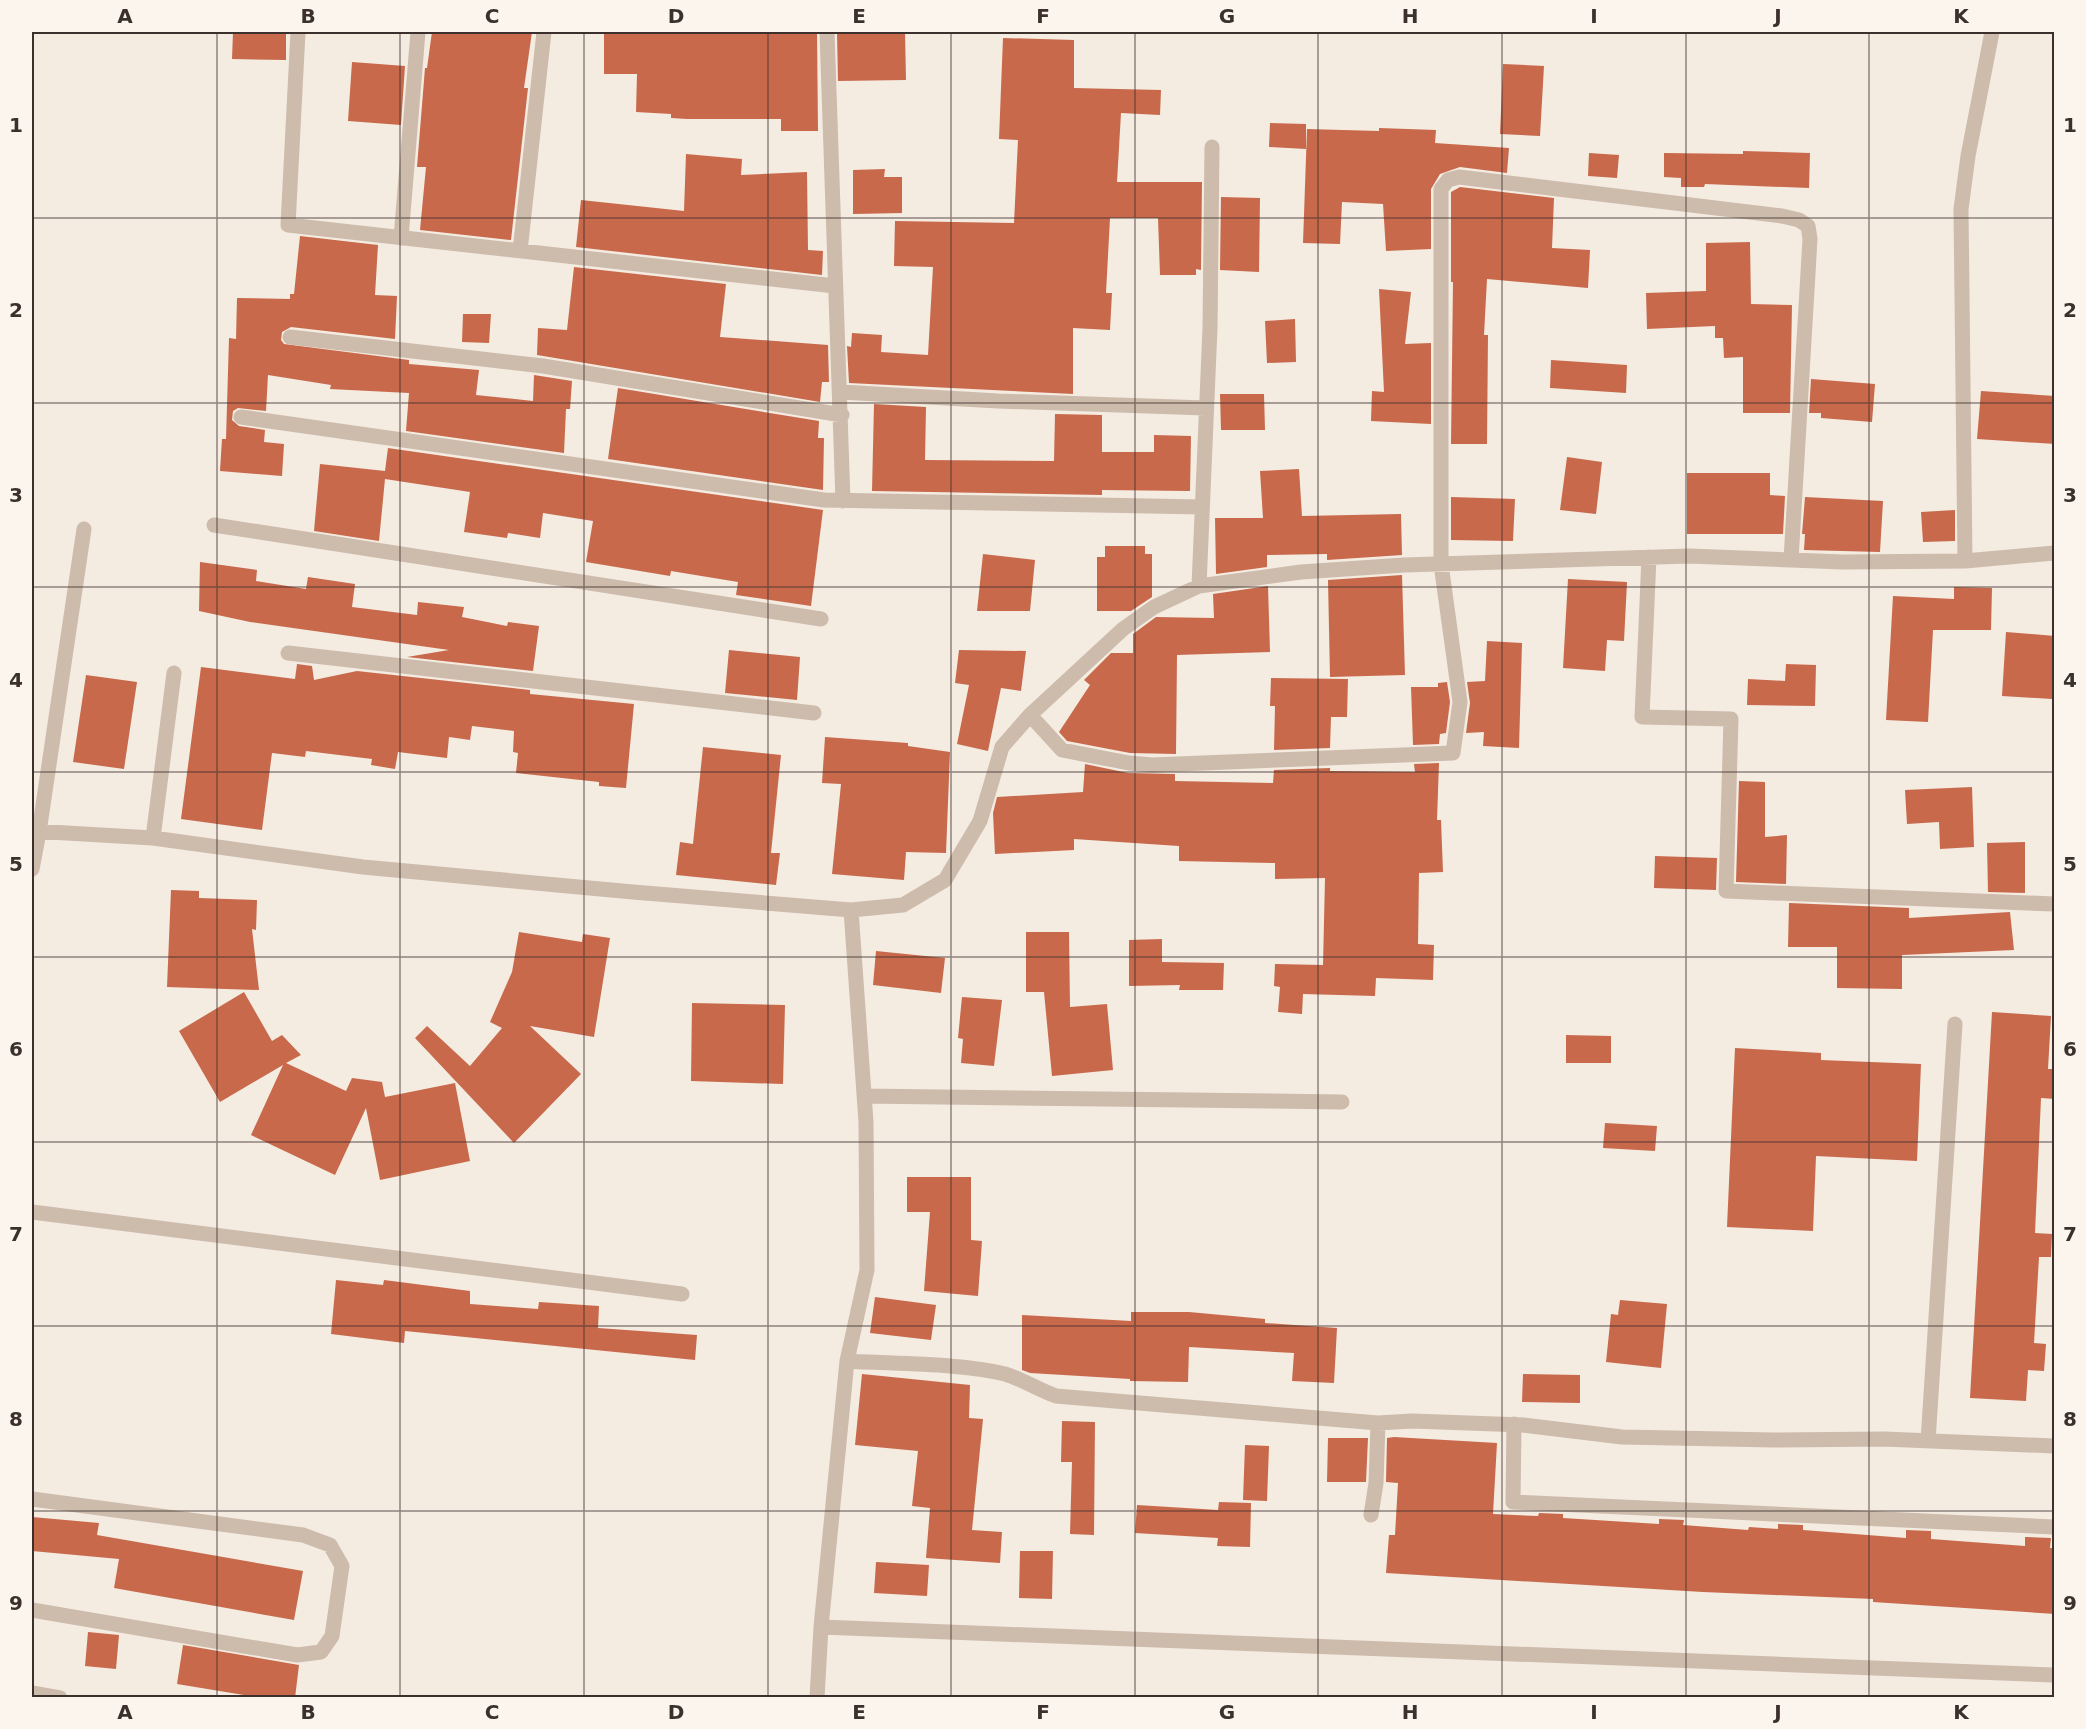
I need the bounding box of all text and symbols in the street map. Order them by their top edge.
text: A [117,4,133,28]
text: B [300,4,316,28]
text: C [485,4,499,28]
text: D [668,4,684,28]
text: E [852,4,866,28]
text: F [1036,4,1050,28]
text: G [1219,4,1235,28]
text: H [1402,4,1418,28]
text: I [1590,4,1598,28]
text: J [1772,4,1782,28]
text: K [1953,4,1970,28]
text: 1 [9,113,23,137]
text: 1 [2063,113,2077,137]
text: 2 [9,298,23,322]
text: 2 [2063,298,2077,322]
text: 3 [9,483,23,507]
text: 3 [2063,483,2077,507]
text: 4 [9,668,23,692]
text: 4 [2063,668,2077,692]
text: 5 [9,852,23,876]
text: 5 [2063,852,2077,876]
text: 6 [9,1037,23,1061]
text: 6 [2063,1037,2077,1061]
text: 7 [9,1222,23,1246]
text: 7 [2063,1222,2077,1246]
text: 8 [9,1407,23,1431]
text: 8 [2063,1407,2077,1431]
text: 9 [9,1591,23,1615]
text: 9 [2063,1591,2077,1615]
text: A [117,1700,133,1724]
text: B [300,1700,316,1724]
text: C [485,1700,499,1724]
text: D [668,1700,684,1724]
text: E [852,1700,866,1724]
text: F [1036,1700,1050,1724]
text: G [1219,1700,1235,1724]
text: H [1402,1700,1418,1724]
text: I [1590,1700,1598,1724]
text: J [1772,1700,1782,1724]
text: K [1953,1700,1970,1724]

